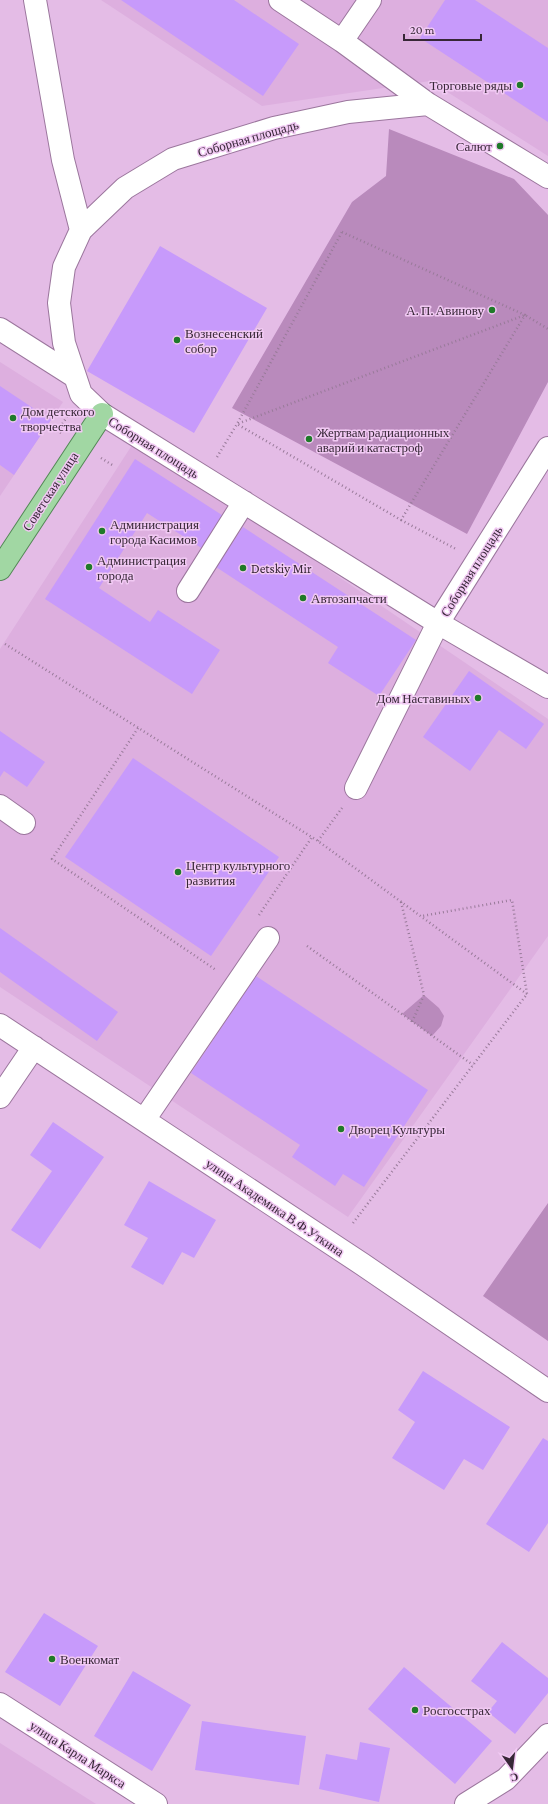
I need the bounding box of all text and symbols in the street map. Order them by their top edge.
scale bar [404,16,481,42]
text: 20 m [410,23,435,37]
place label: Торговые ряды [430,78,512,93]
marker: Торговые ряды [515,80,525,90]
street label: Соборная площадь [196,117,300,160]
place label: Салют [456,139,492,154]
marker: Салют [495,141,505,151]
place label: А. П. Авинову [406,303,484,318]
marker: А. П. Авинову [487,305,497,315]
place label: Вознесенский собор [185,326,263,356]
marker: Вознесенский собор [172,335,182,345]
place label: Дом детского творчества [21,404,94,434]
marker: Дом детского творчества [8,413,18,423]
street label: Соборная площадь [106,413,202,481]
place label: Жертвам радиационных аварий и катастроф [317,425,450,455]
marker: Жертвам радиационных аварий и катастроф [304,434,314,444]
street label: Советская улица [19,449,82,534]
place label: Администрация города Касимов [110,517,199,547]
street label: Соборная площадь [437,523,505,619]
marker: Администрация города Касимов [97,526,107,536]
place label: Администрация города [97,553,186,583]
place label: Detskiy Mir [251,561,312,576]
marker: Администрация города [84,562,94,572]
marker: Detskiy Mir [238,563,248,573]
place label: Автозапчасти [311,591,387,606]
marker: Автозапчасти [298,593,308,603]
place label: Дом Наставиных [376,691,470,706]
marker: Дом Наставиных [473,693,483,703]
place label: Центр культурного развития [186,858,290,888]
marker: Центр культурного развития [173,867,183,877]
place label: Дворец Культуры [349,1122,445,1137]
marker: Дворец Культуры [336,1124,346,1134]
street label: улица Академика В.Ф.Уткина [203,1155,347,1259]
place label: Военкомат [60,1652,120,1667]
marker: Военкомат [47,1654,57,1664]
place label: Росгосстрах [423,1703,491,1718]
marker: Росгосстрах [410,1705,420,1715]
street label: улица Карла Маркса [27,1718,129,1791]
north arrow [492,1748,532,1788]
text: С [509,1771,520,1784]

